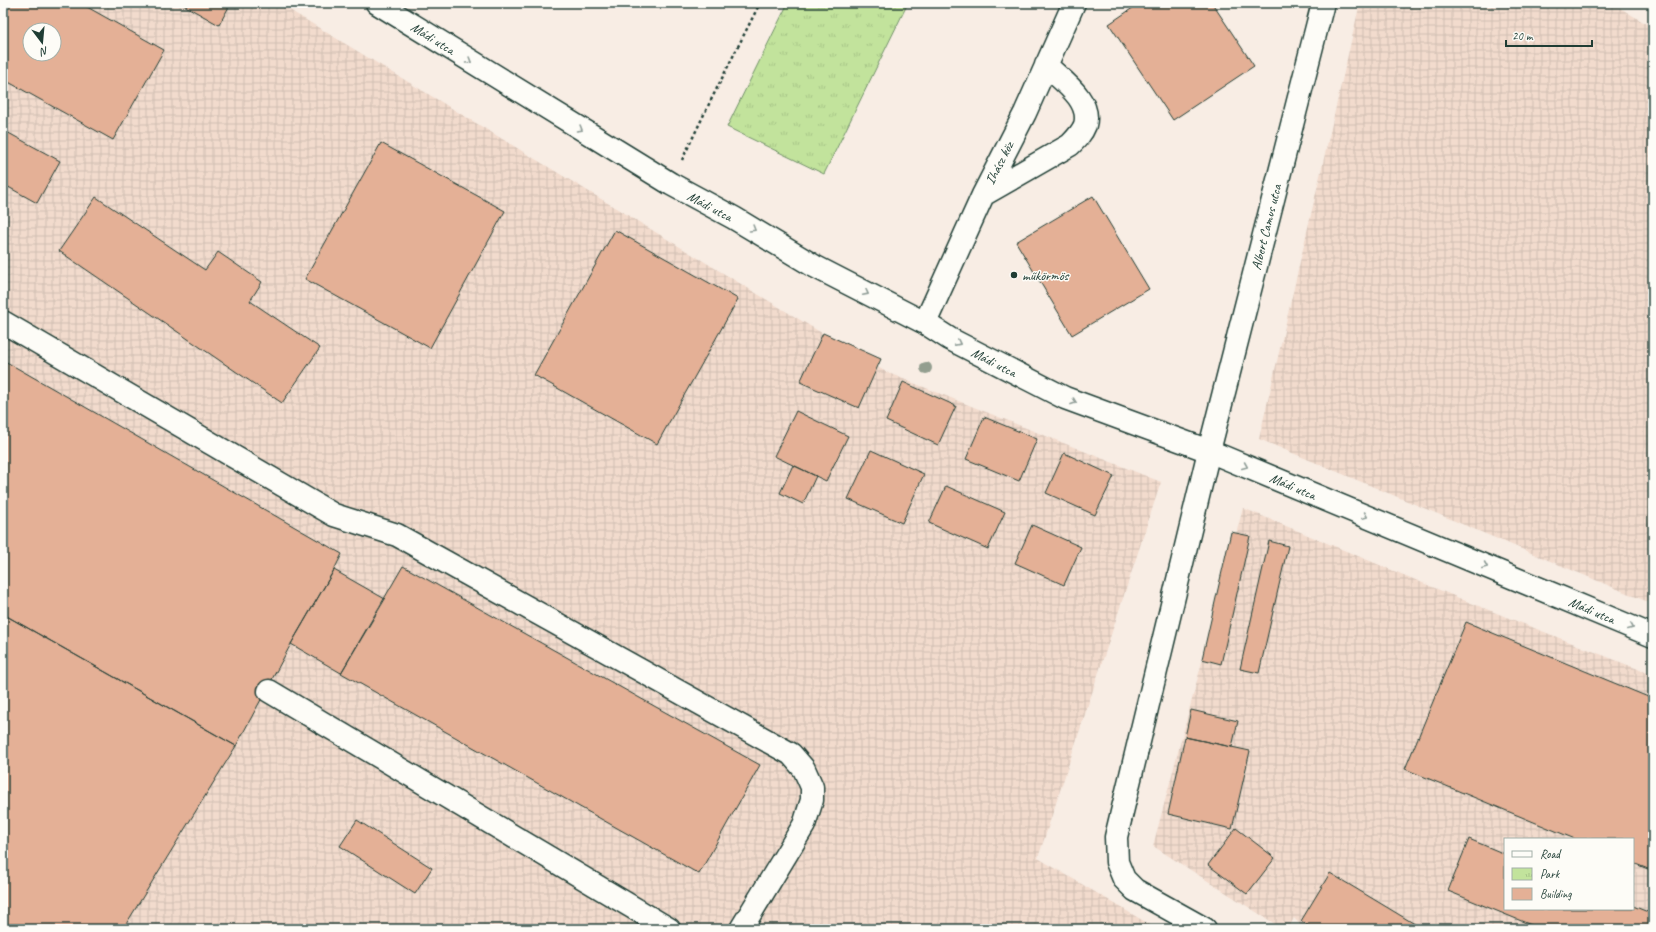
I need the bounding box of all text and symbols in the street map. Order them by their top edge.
street label: Mádi utca [408,18,459,59]
north arrow [22,22,62,62]
scale bar [1506,22,1592,48]
text: 20 m [1512,28,1534,44]
text: N [37,44,50,60]
one-way arrow [465,56,472,64]
one-way arrow [576,124,583,131]
street label: Ihász köz [982,138,1018,187]
street label: Albert Camus utca [1248,181,1286,272]
street label: Mádi utca [684,188,736,226]
one-way arrow [749,225,756,232]
place label: műkörmös [1022,267,1070,284]
marker: műkörmös [1009,270,1019,280]
one-way arrow [862,288,869,296]
one-way arrow [954,339,961,346]
street label: Mádi utca [968,344,1020,382]
one-way arrow [1071,397,1078,405]
one-way arrow [1241,461,1248,469]
street label: Mádi utca [1267,469,1320,504]
one-way arrow [1361,511,1368,519]
one-way arrow [1481,561,1488,569]
street label: Mádi utca [1566,593,1619,628]
one-way arrow [1627,622,1634,630]
legend [1504,838,1634,910]
text: Road [1540,846,1562,862]
text: Park [1540,866,1561,882]
text: Building [1540,886,1572,902]

